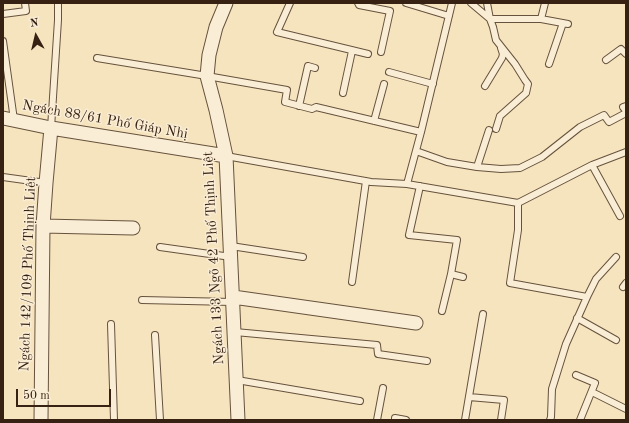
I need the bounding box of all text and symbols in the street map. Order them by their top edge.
north arrow [16,16,56,56]
text: N [29,18,39,30]
street label: Ngách 88/61 Phố Giáp Nhị [21,97,189,143]
street label: Ngách 133 Ngõ 42 Phố Thịnh Liệt [200,151,228,365]
street label: Ngách 142/109 Phố Thịnh Liệt [16,176,40,372]
scale bar [18,381,113,407]
text: 50 m [23,390,50,402]

